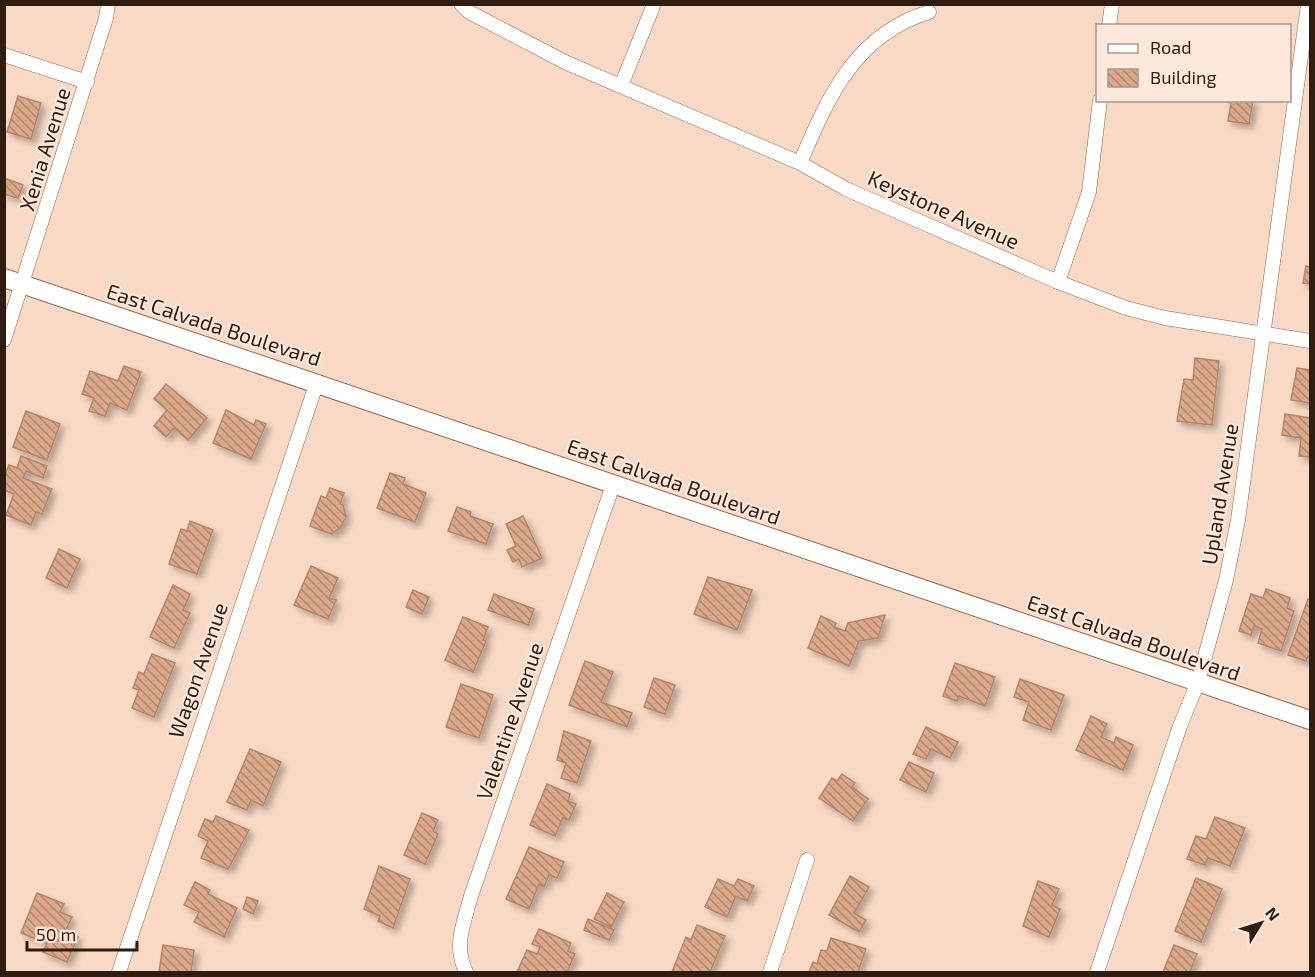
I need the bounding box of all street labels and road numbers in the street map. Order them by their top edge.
street label: Xenia Avenue [13,84,75,214]
street label: Keystone Avenue [864,164,1024,254]
street label: East Calvada Boulevard [104,278,324,370]
street label: Upland Avenue [1195,422,1243,566]
street label: East Calvada Boulevard [564,433,784,529]
street label: East Calvada Boulevard [1024,589,1244,685]
street label: Wagon Avenue [162,599,232,741]
street label: Valentine Avenue [470,639,548,803]

